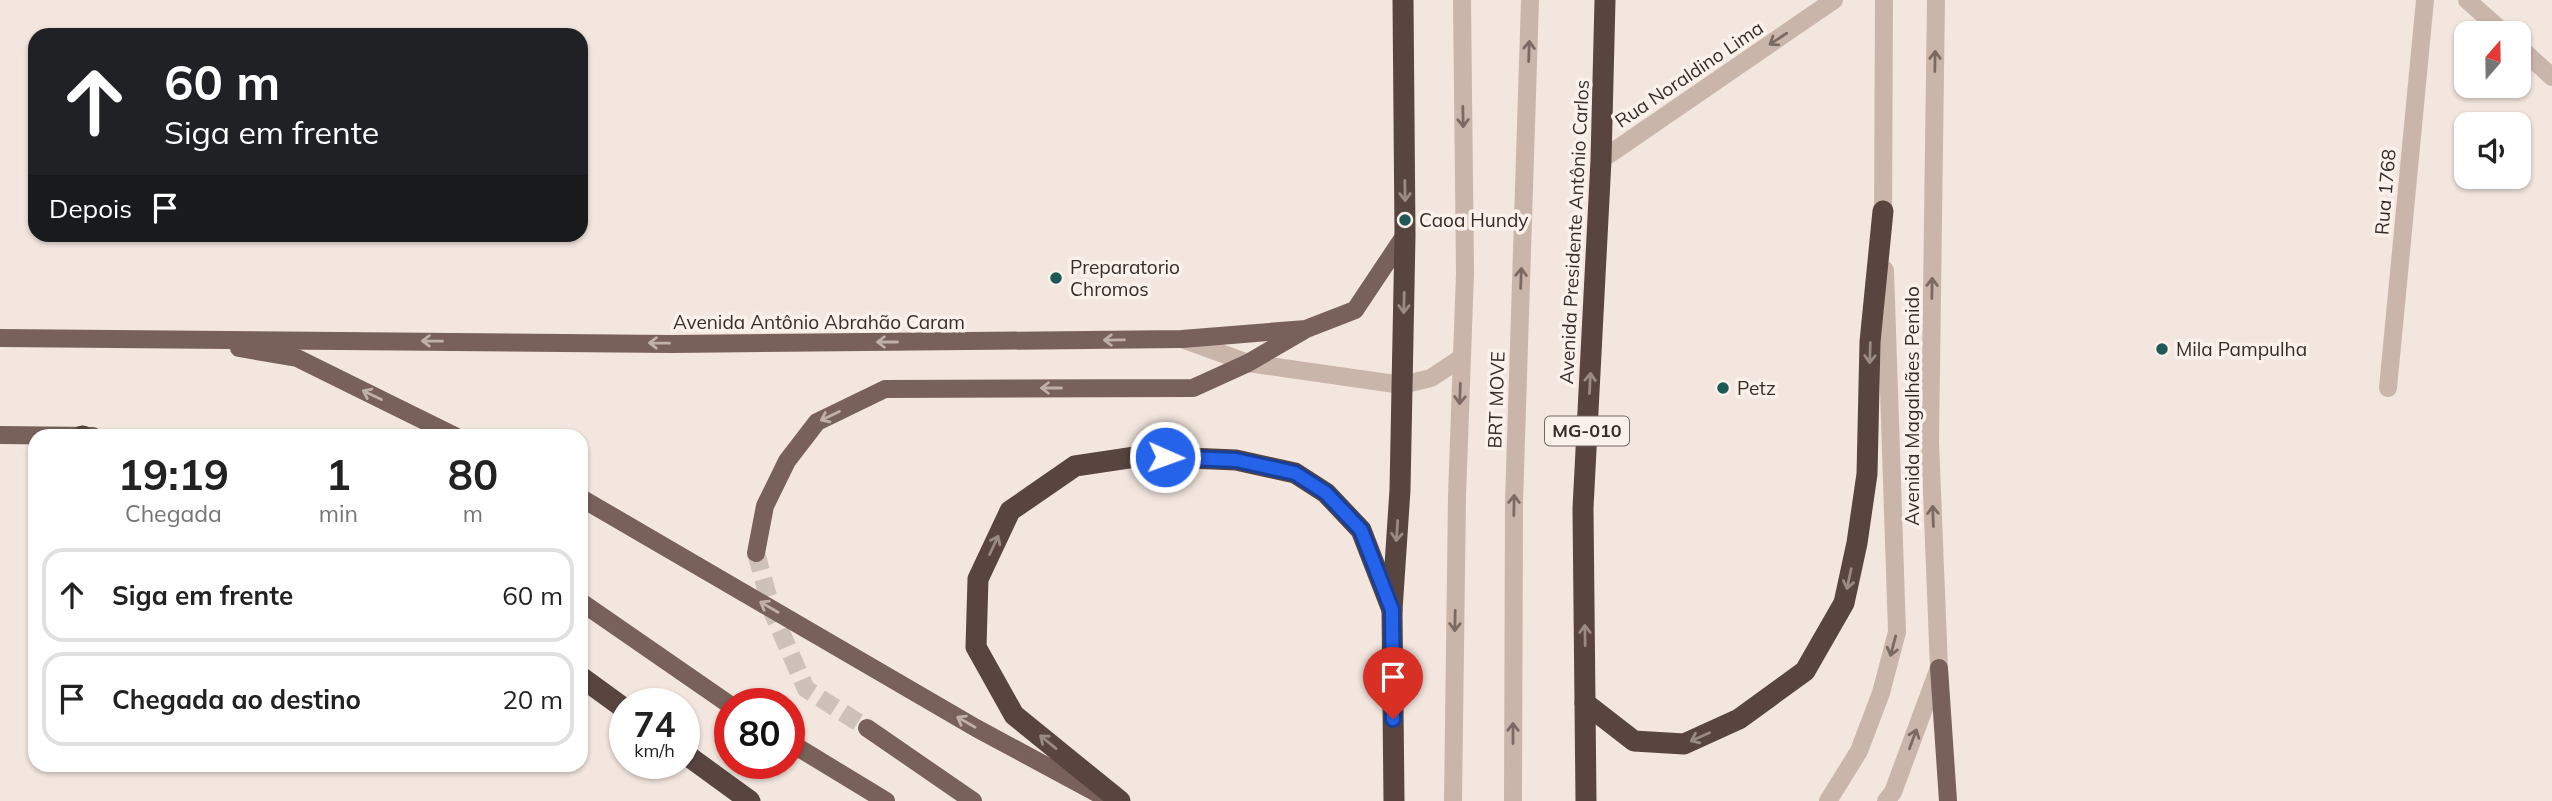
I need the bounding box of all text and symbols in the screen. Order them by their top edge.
street label: Rua Noraldino Lima [1610,15,1768,133]
north arrow [2454,21,2530,98]
map controls [2454,21,2531,189]
one-way arrow [1769,32,1788,46]
one-way arrow [1523,39,1536,62]
one-way arrow [1929,50,1942,73]
text: 60 m [164,51,280,112]
icon: ahead [49,56,140,147]
street label: Avenida Presidente Antônio Carlos [1554,79,1594,385]
one-way arrow [1456,105,1470,128]
text: Siga em frente [164,112,379,152]
button: sound [2454,112,2531,189]
street label: Rua 1768 [2369,148,2401,236]
one-way arrow [1398,179,1411,202]
icon: arrive [146,189,184,227]
text: Depois [49,192,132,225]
place label: Caoa Hundy [1419,208,1528,232]
marker: Caoa Hundy [1397,212,1413,228]
place label: Preparatorio Chromos [1070,255,1180,301]
one-way arrow [1515,267,1528,290]
marker: Preparatorio Chromos [1048,270,1064,286]
one-way arrow [1925,277,1939,300]
street label: Avenida Magalhães Penido [1900,286,1924,526]
one-way arrow [1397,292,1411,315]
street label: Avenida Antônio Abrahão Caram [673,310,965,334]
one-way arrow [1103,333,1126,347]
one-way arrow [420,334,443,348]
one-way arrow [875,335,898,349]
one-way arrow [648,337,671,350]
place label: Mila Pampulha [2176,337,2307,361]
one-way arrow [1864,341,1877,364]
marker: Mila Pampulha [2154,341,2170,357]
street label: BRT MOVE [1482,351,1510,449]
one-way arrow [1583,372,1596,395]
place label: Petz [1737,376,1776,400]
marker: Petz [1715,380,1731,396]
one-way arrow [1040,381,1063,395]
one-way arrow [1454,382,1467,405]
one-way arrow [362,387,383,401]
one-way arrow [820,409,841,423]
road number: MG-010 [1545,416,1629,446]
position arrow [1128,420,1202,494]
text: 19:19 [118,448,229,501]
text: 1 [326,448,351,501]
text: 80 [448,448,498,501]
one-way arrow [1507,494,1521,517]
text: Chegada [125,499,222,528]
text: min [319,499,358,528]
text: m [463,499,483,528]
one-way arrow [1926,505,1939,528]
one-way arrow [1391,519,1404,542]
one-way arrow [988,535,1001,556]
one-way arrow [1842,567,1855,590]
icon: ahead [53,576,91,614]
text: Siga em frente [112,579,293,612]
text: 60 m [502,579,563,612]
one-way arrow [760,600,780,614]
one-way arrow [1448,609,1462,632]
one-way arrow [1578,624,1591,647]
one-way arrow [1886,635,1899,657]
pin [1363,647,1423,719]
icon: arrive [1374,658,1412,696]
icon: arrive [53,680,91,718]
text: Chegada ao destino [112,683,361,716]
text: 20 m [502,683,563,716]
speed limit sign: 80 [714,688,805,779]
text: 74 [633,702,676,746]
one-way arrow [956,715,976,729]
one-way arrow [1506,722,1520,745]
one-way arrow [1907,728,1920,750]
one-way arrow [1690,731,1711,744]
one-way arrow [1040,735,1058,750]
text: km/h [634,739,675,762]

